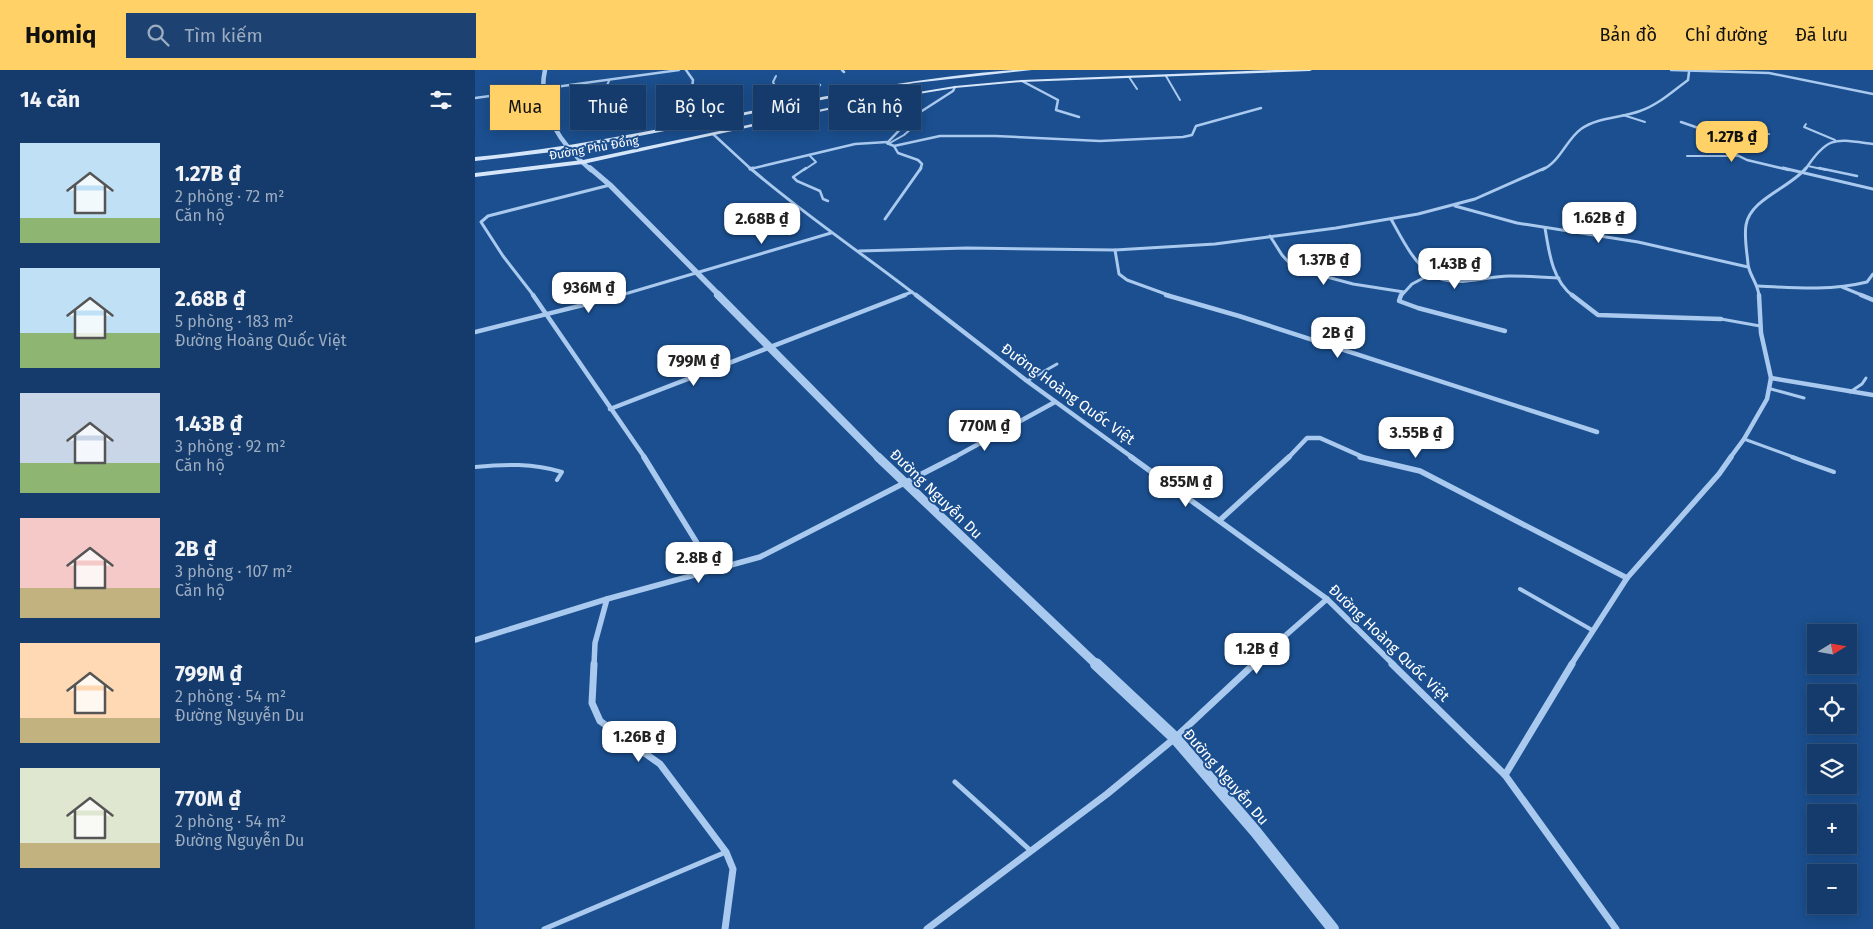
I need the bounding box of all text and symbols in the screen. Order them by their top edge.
search box [126,13,476,58]
text: Homiq [25,21,96,49]
icon: search [144,21,172,49]
text: Tìm kiếm [184,24,263,47]
text: Bản đồ [1600,24,1657,46]
text: Chỉ đường [1685,24,1767,46]
text: Đã lưu [1795,24,1848,46]
chip: Mua [490,85,560,130]
chip: Thuê [570,85,646,130]
chip: Bộ lọc [656,85,743,130]
chip: Mới [753,85,819,130]
chip: Căn hộ [829,85,921,130]
icon: filters [427,86,455,114]
text: 14 căn [20,87,80,113]
pin: 1.27B ₫ [1686,121,1778,163]
text: 1.27B ₫ [1707,127,1757,146]
street label: Đường Phù Đổng [548,131,641,163]
text: 1.27B ₫ [175,161,241,187]
icon: home [60,163,120,223]
text: 2 phòng · 72 m² [175,187,284,206]
pin: 2.68B ₫ [716,202,808,245]
pin: 1.62B ₫ [1553,202,1645,244]
text: Căn hộ [175,206,225,225]
text: 1.62B ₫ [1573,208,1625,227]
text: 2.68B ₫ [735,209,789,228]
pin: 1.37B ₫ [1278,244,1370,286]
pin: 1.43B ₫ [1409,248,1501,290]
text: 1.37B ₫ [1299,250,1349,269]
text: 1.43B ₫ [1429,254,1481,273]
pin: 936M ₫ [548,272,630,314]
text: 936M ₫ [563,278,615,297]
text: 2.68B ₫ [175,286,245,312]
icon: home [60,288,120,348]
text: 5 phòng · 183 m² [175,312,294,331]
pin: 2B ₫ [1308,316,1368,359]
text: 2B ₫ [1322,323,1354,342]
text: Đường Hoàng Quốc Việt [175,331,346,350]
street label: Đường Hoàng Quốc Việt [998,339,1139,449]
pin: 799M ₫ [653,344,735,387]
text: 799M ₫ [668,351,720,370]
pin: 770M ₫ [944,410,1026,452]
text: 1.43B ₫ [175,411,242,437]
icon: home [60,413,120,473]
text: 770M ₫ [960,416,1010,435]
pin: 3.55B ₫ [1370,416,1462,459]
text: 3.55B ₫ [1390,423,1442,442]
text: 3 phòng · 92 m² [175,437,286,456]
street label: Đường Nguyễn Du [886,445,986,543]
text: Căn hộ [175,456,225,475]
pin: 855M ₫ [1145,466,1227,508]
text: 855M ₫ [1160,472,1212,491]
text: 2B ₫ [175,536,217,562]
icon: home [60,538,120,598]
pin: 2.8B ₫ [658,542,740,584]
text: 2.8B ₫ [677,548,721,567]
text: 3 phòng · 107 m² [175,562,292,581]
text: Căn hộ [175,581,225,600]
street label: Đường Hoàng Quốc Việt [1325,581,1453,706]
north arrow [1807,624,1857,674]
map controls [1807,624,1857,914]
pin: 1.2B ₫ [1216,632,1298,675]
text: 1.2B ₫ [1236,639,1278,658]
text: 799M ₫ [175,661,242,687]
icon: home [60,663,120,723]
button: locate [1807,684,1857,734]
text: 2 phòng · 54 m² [175,687,286,706]
text: Đường Nguyễn Du [175,706,304,725]
pin: 1.26B ₫ [593,720,685,763]
street label: Đường Nguyễn Du [1179,725,1273,829]
text: 1.26B ₫ [613,727,665,746]
button: layers [1807,744,1857,794]
text: 770M ₫ [175,786,241,812]
icon: home [60,788,120,848]
button: + [1807,804,1857,854]
text: 2 phòng · 54 m² [175,812,286,831]
text: Đường Nguyễn Du [175,831,304,850]
button: − [1807,864,1857,914]

